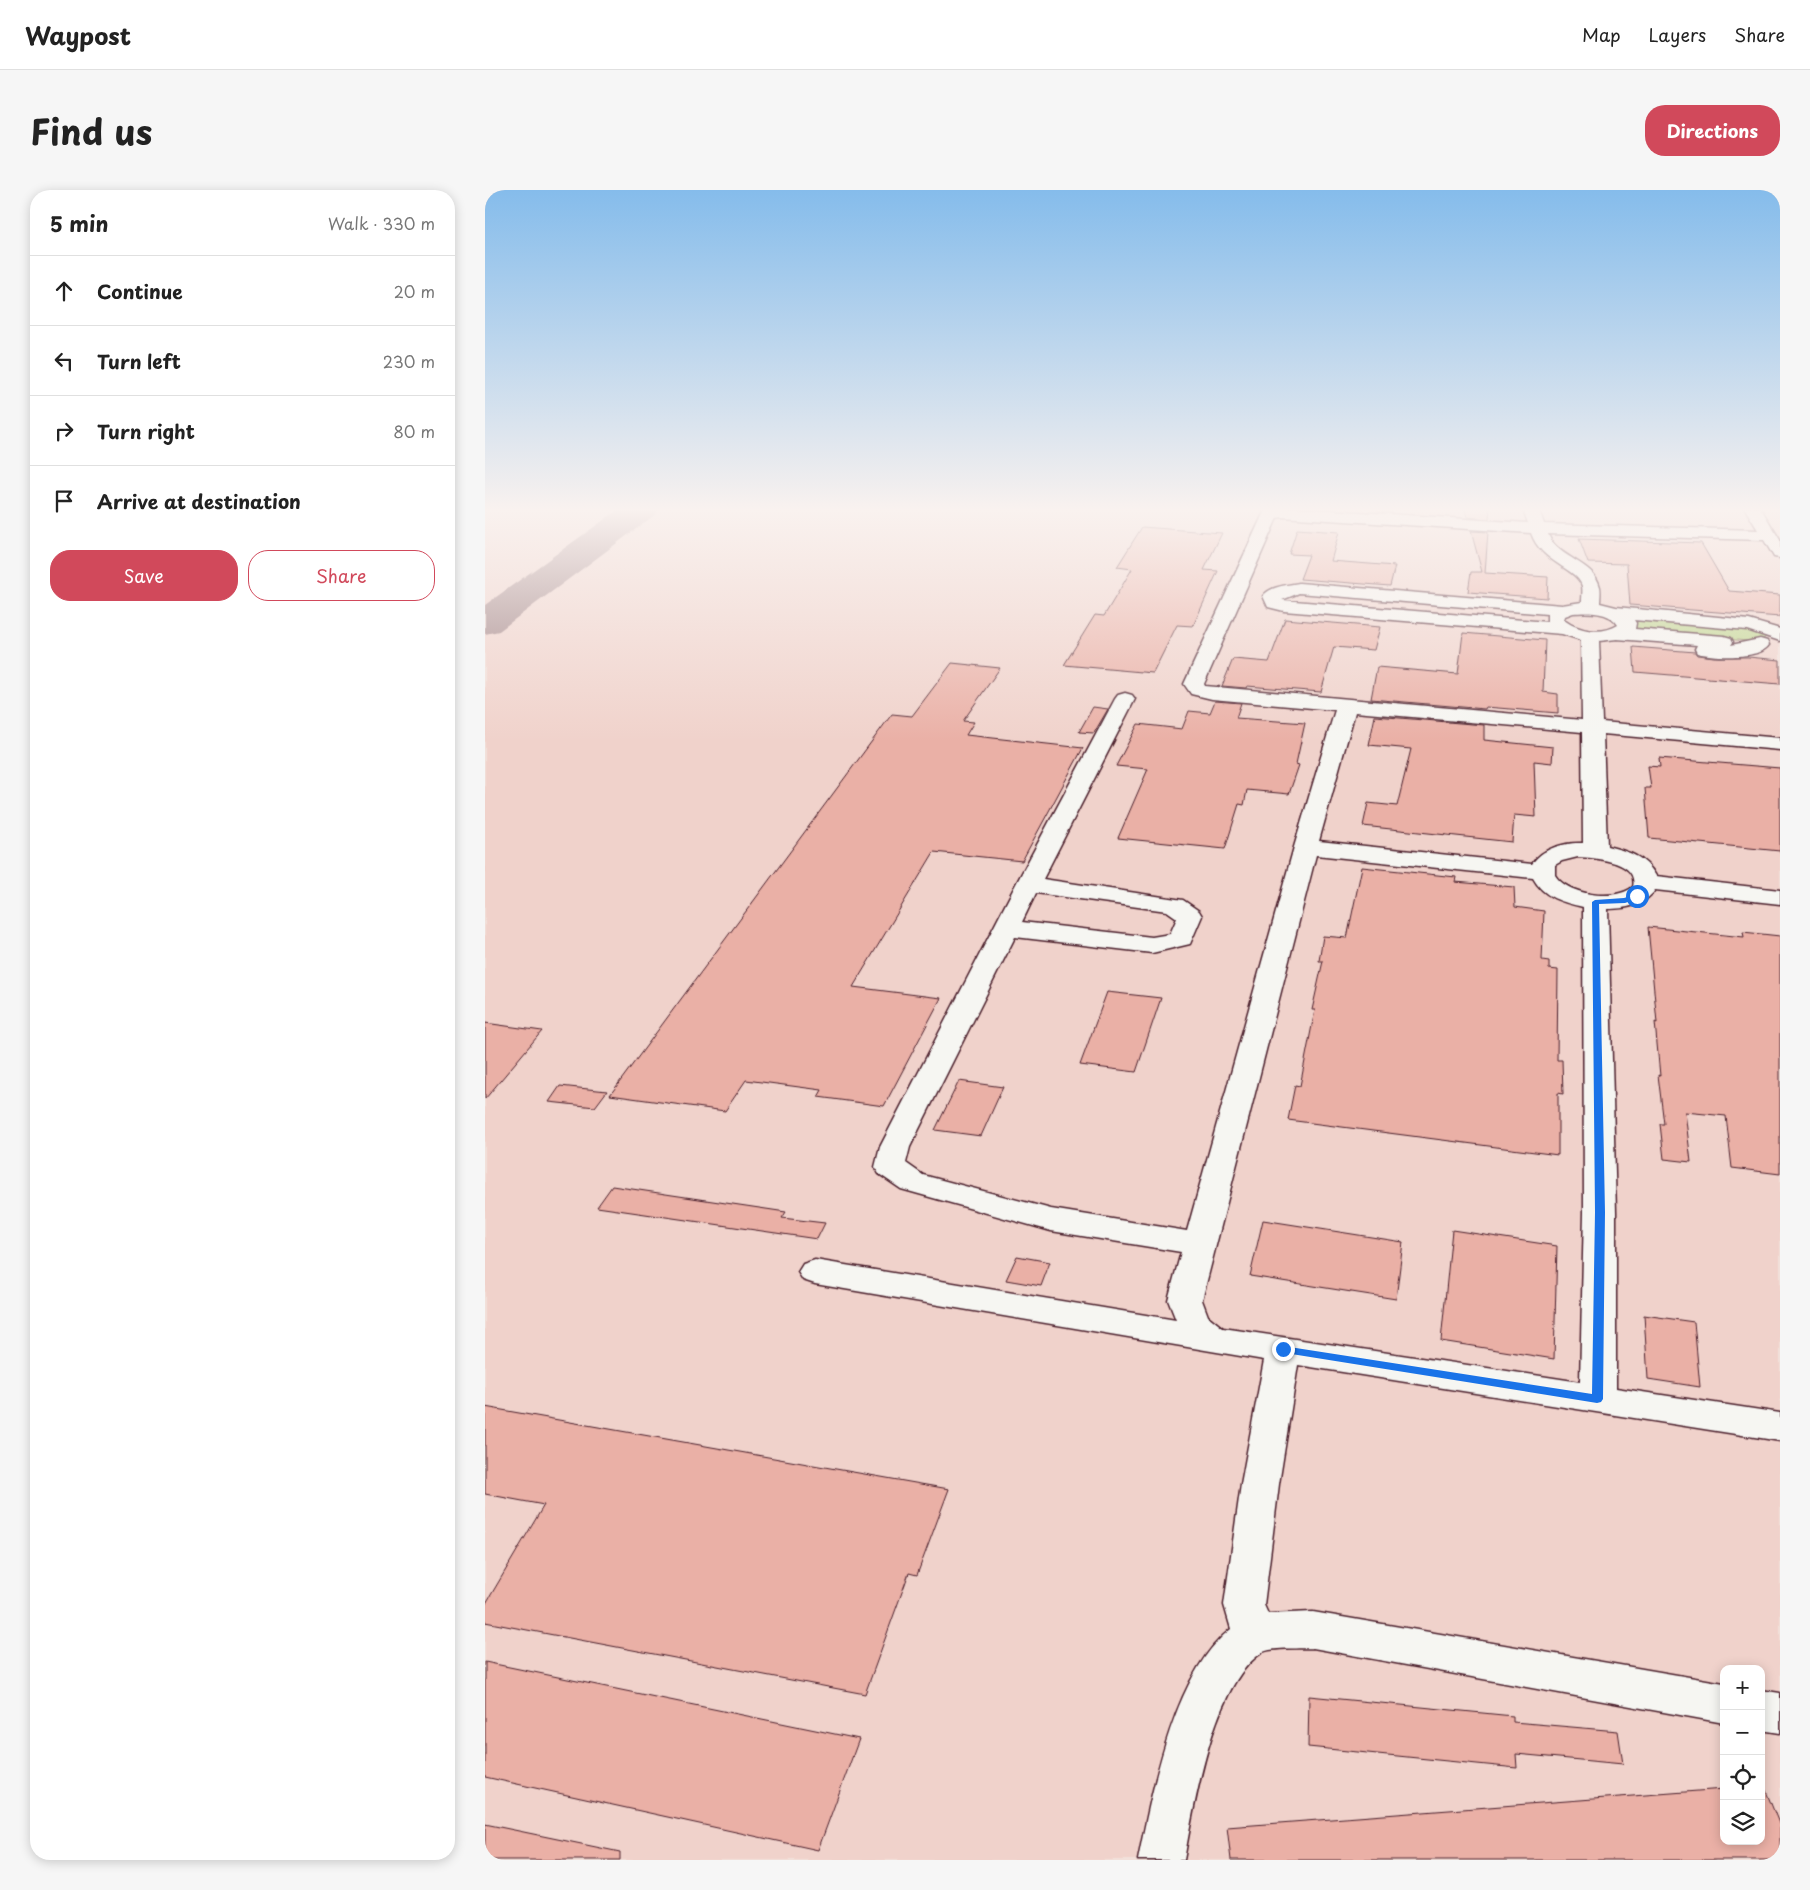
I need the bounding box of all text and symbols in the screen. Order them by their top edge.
text: Waypost [25,17,131,53]
text: Map [1582,21,1621,48]
text: Layers [1649,21,1706,48]
text: Share [1734,21,1785,48]
text: Find us [30,104,152,157]
button: Directions [1645,105,1780,156]
text: 5 min [50,207,108,239]
text: Walk · 330 m [328,211,435,235]
icon: ahead [50,277,78,305]
text: Continue [97,277,183,305]
text: 20 m [394,279,435,303]
icon: left [50,347,78,375]
text: Turn left [97,347,181,375]
text: 230 m [383,349,435,373]
icon: right [50,417,78,445]
text: Turn right [97,417,195,445]
text: 80 m [393,419,435,443]
icon: arrive [50,487,78,515]
text: Arrive at destination [97,487,301,515]
button: Save [50,550,238,601]
button: Share [248,550,435,601]
route start [1626,885,1649,908]
route end [1272,1338,1295,1361]
map controls [1720,1665,1765,1845]
button: + [1720,1665,1765,1710]
button: − [1720,1710,1765,1755]
button: locate [1720,1755,1765,1800]
button: layers [1720,1800,1765,1845]

